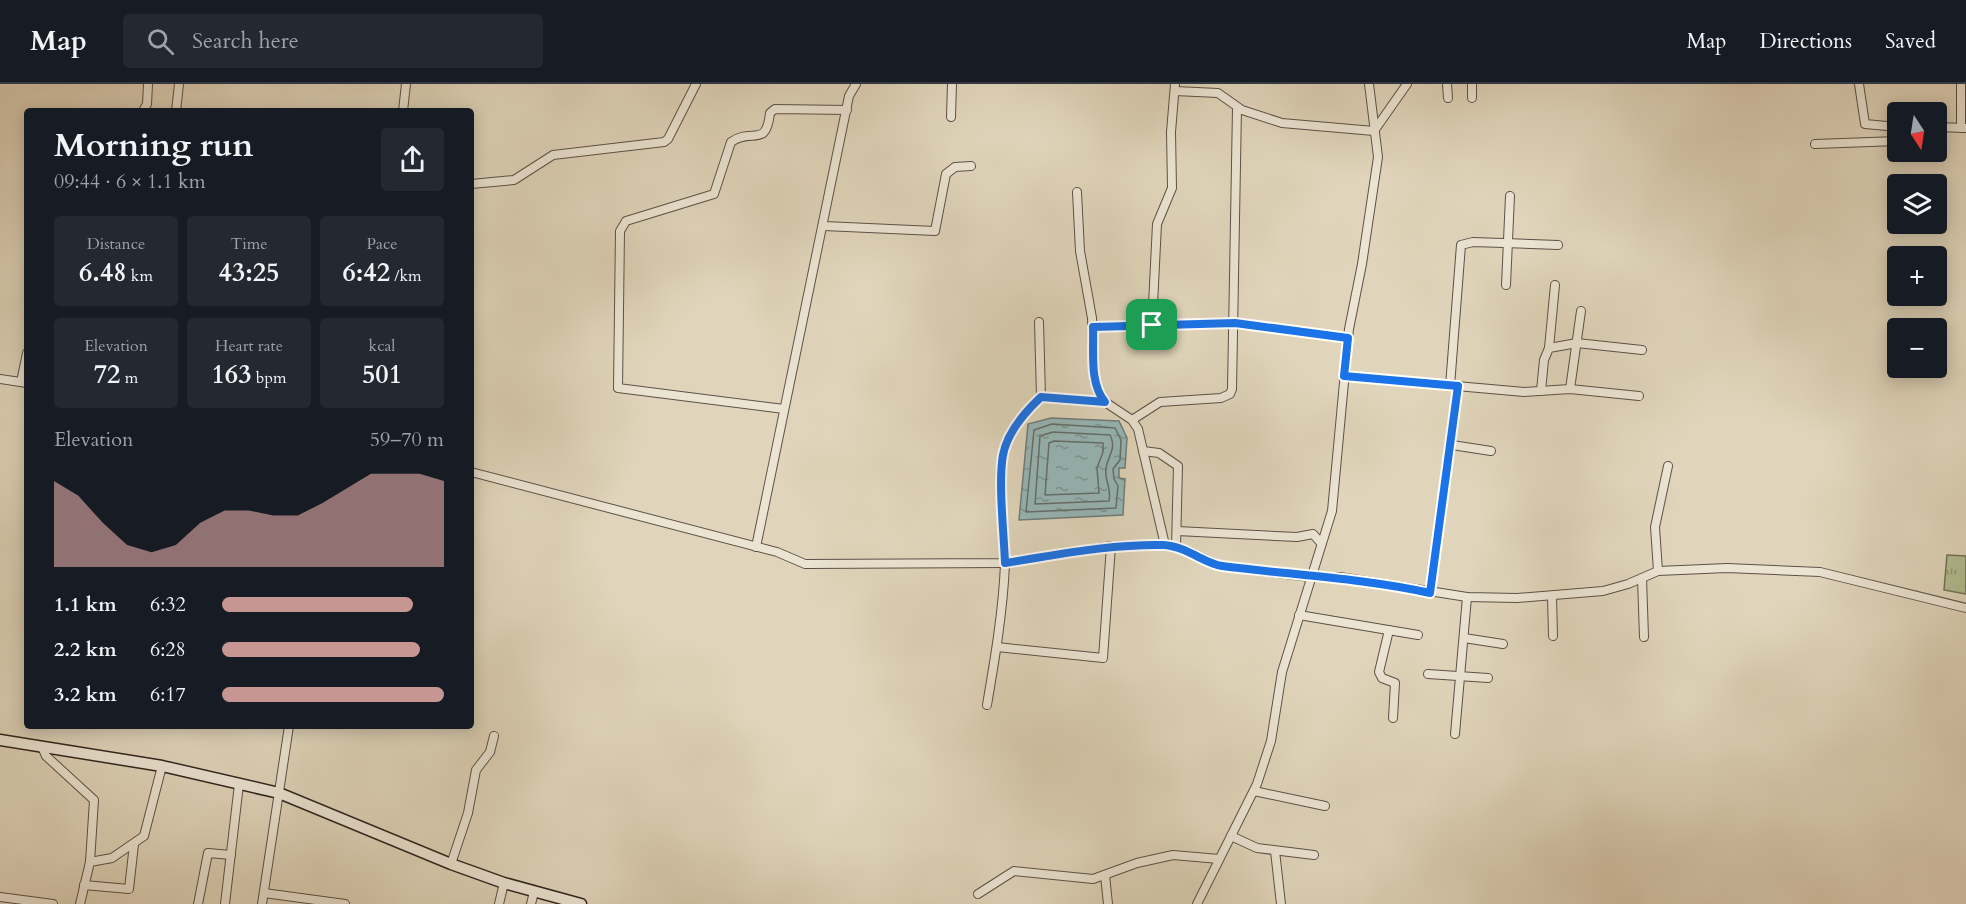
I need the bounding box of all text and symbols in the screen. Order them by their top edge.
search box [123,14,543,68]
text: Map [30,22,87,60]
icon: search [144,25,177,58]
text: Search here [192,26,299,56]
text: Map [1686,27,1726,56]
text: Directions [1759,27,1852,56]
text: Saved [1885,27,1936,56]
north arrow [1887,102,1947,162]
map controls [1887,102,1947,378]
text: Morning run [54,123,254,168]
button: share [381,128,444,191]
text: 09:44 · 6 × 1.1 km [54,168,206,195]
button: layers [1887,174,1947,234]
text: Distance [87,233,145,255]
text: Time [230,233,268,255]
text: Pace [367,233,397,255]
button: + [1887,246,1947,306]
text: 6.48 [79,255,127,290]
text: 43:25 [219,255,279,290]
text: 6:42 [342,255,390,290]
text: km [127,265,153,287]
text: /km [390,265,422,287]
pin [1126,299,1177,350]
icon: arrive [1135,308,1168,341]
button: − [1887,318,1947,378]
text: Elevation [84,335,148,357]
text: Heart rate [215,335,283,357]
text: kcal [369,335,395,357]
text: 72 [94,357,120,392]
text: 163 [212,357,252,392]
text: 501 [362,357,402,392]
text: m [120,367,138,389]
text: bpm [252,367,286,389]
text: Elevation [54,426,133,453]
text: 59–70 m [370,426,444,453]
text: 1.1 km [54,591,117,618]
text: 6:32 [150,591,186,618]
text: 2.2 km [54,636,117,663]
text: 6:28 [150,636,186,663]
text: 3.2 km [54,681,117,708]
text: 6:17 [150,681,186,708]

